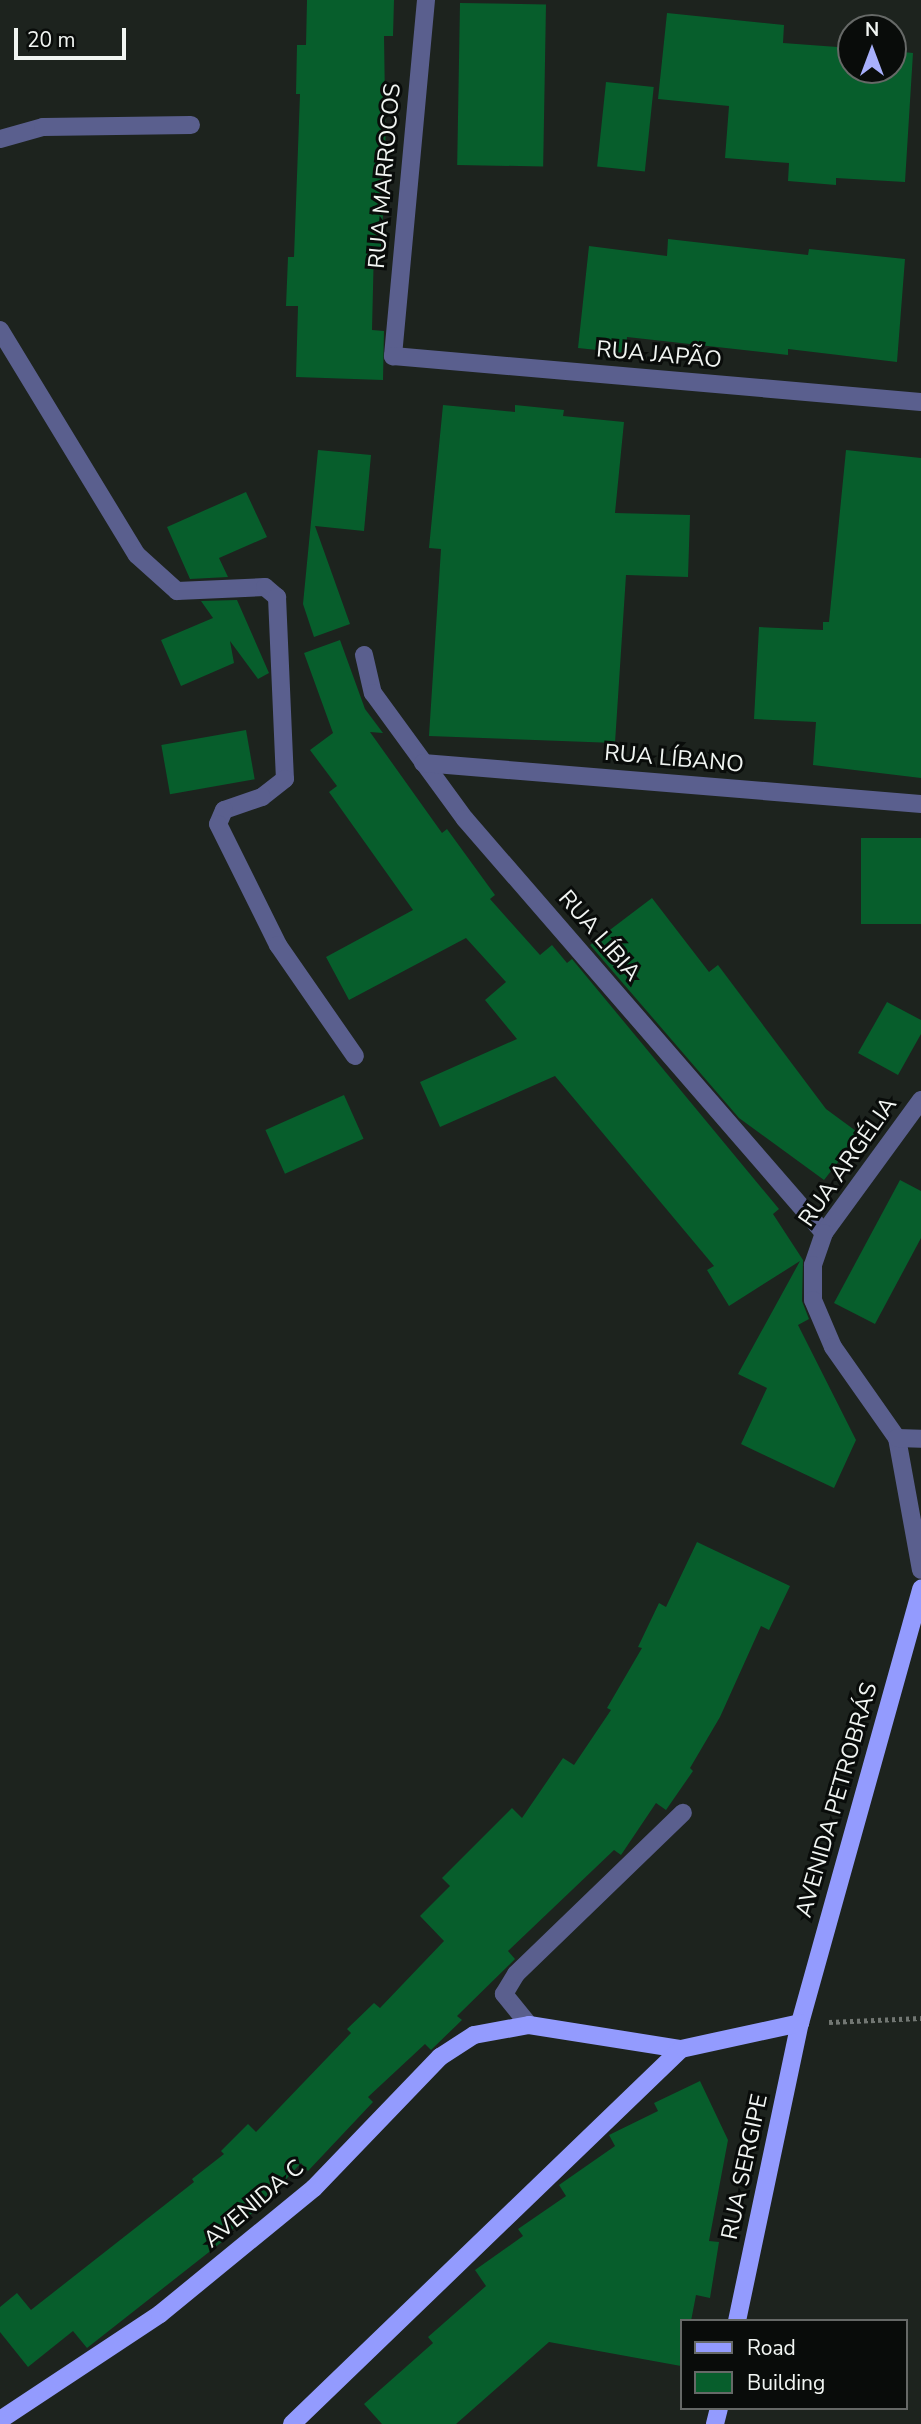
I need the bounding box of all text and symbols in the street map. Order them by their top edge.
scale bar [18,14,130,58]
north arrow [837,14,907,84]
text: N [865,17,879,43]
text: 20 m [27,26,76,54]
street label: RUA MARROCOS [363,82,407,270]
street label: RUA JAPÃO [595,336,723,374]
street label: RUA LÍBANO [603,739,745,779]
street label: RUA LÍBIA [552,885,646,987]
street label: RUA ARGÉLIA [793,1092,903,1232]
street label: AVENIDA PETROBRÁS [790,1679,884,1921]
street label: RUA SERGIPE [716,2092,774,2242]
street label: AVENIDA C [198,2154,310,2254]
legend [680,2319,907,2410]
text: Road [747,2334,796,2362]
text: Building [747,2369,825,2397]

